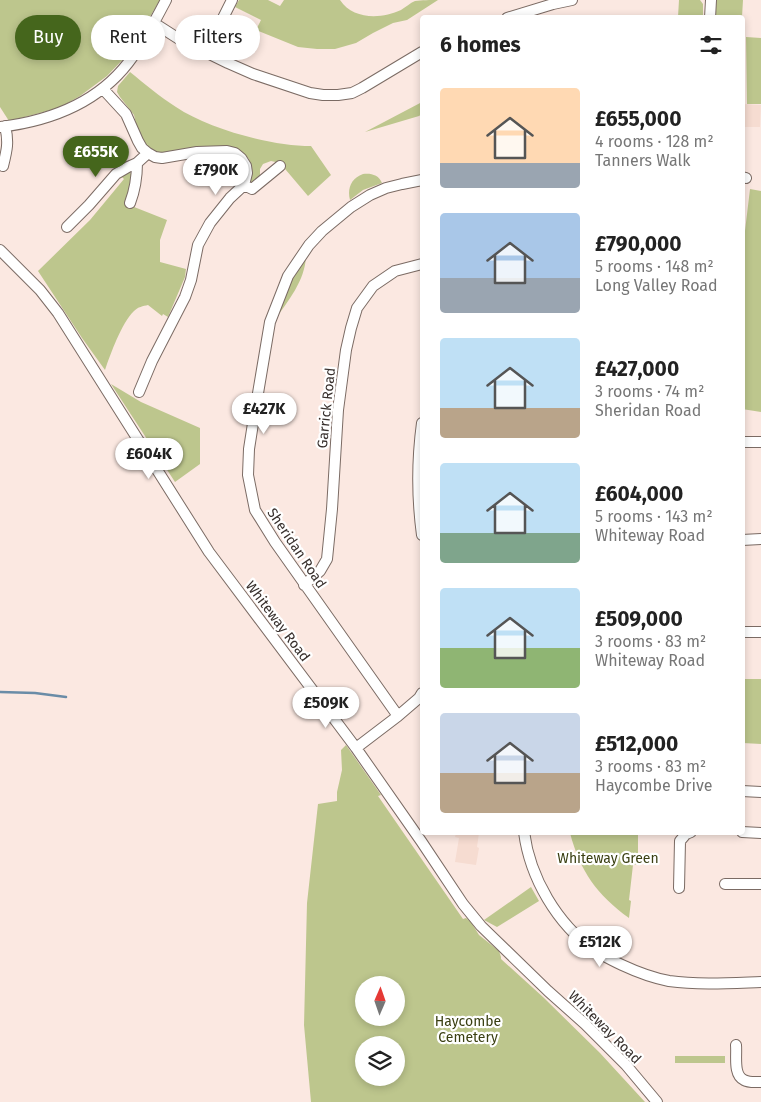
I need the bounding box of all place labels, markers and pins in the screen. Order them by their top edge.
pin: £655K [61,136,131,178]
pin: £790K [181,154,251,196]
pin: £427K [229,392,299,435]
pin: £604K [114,438,184,480]
pin: £509K [291,686,361,729]
pin: £512K [565,926,635,968]

